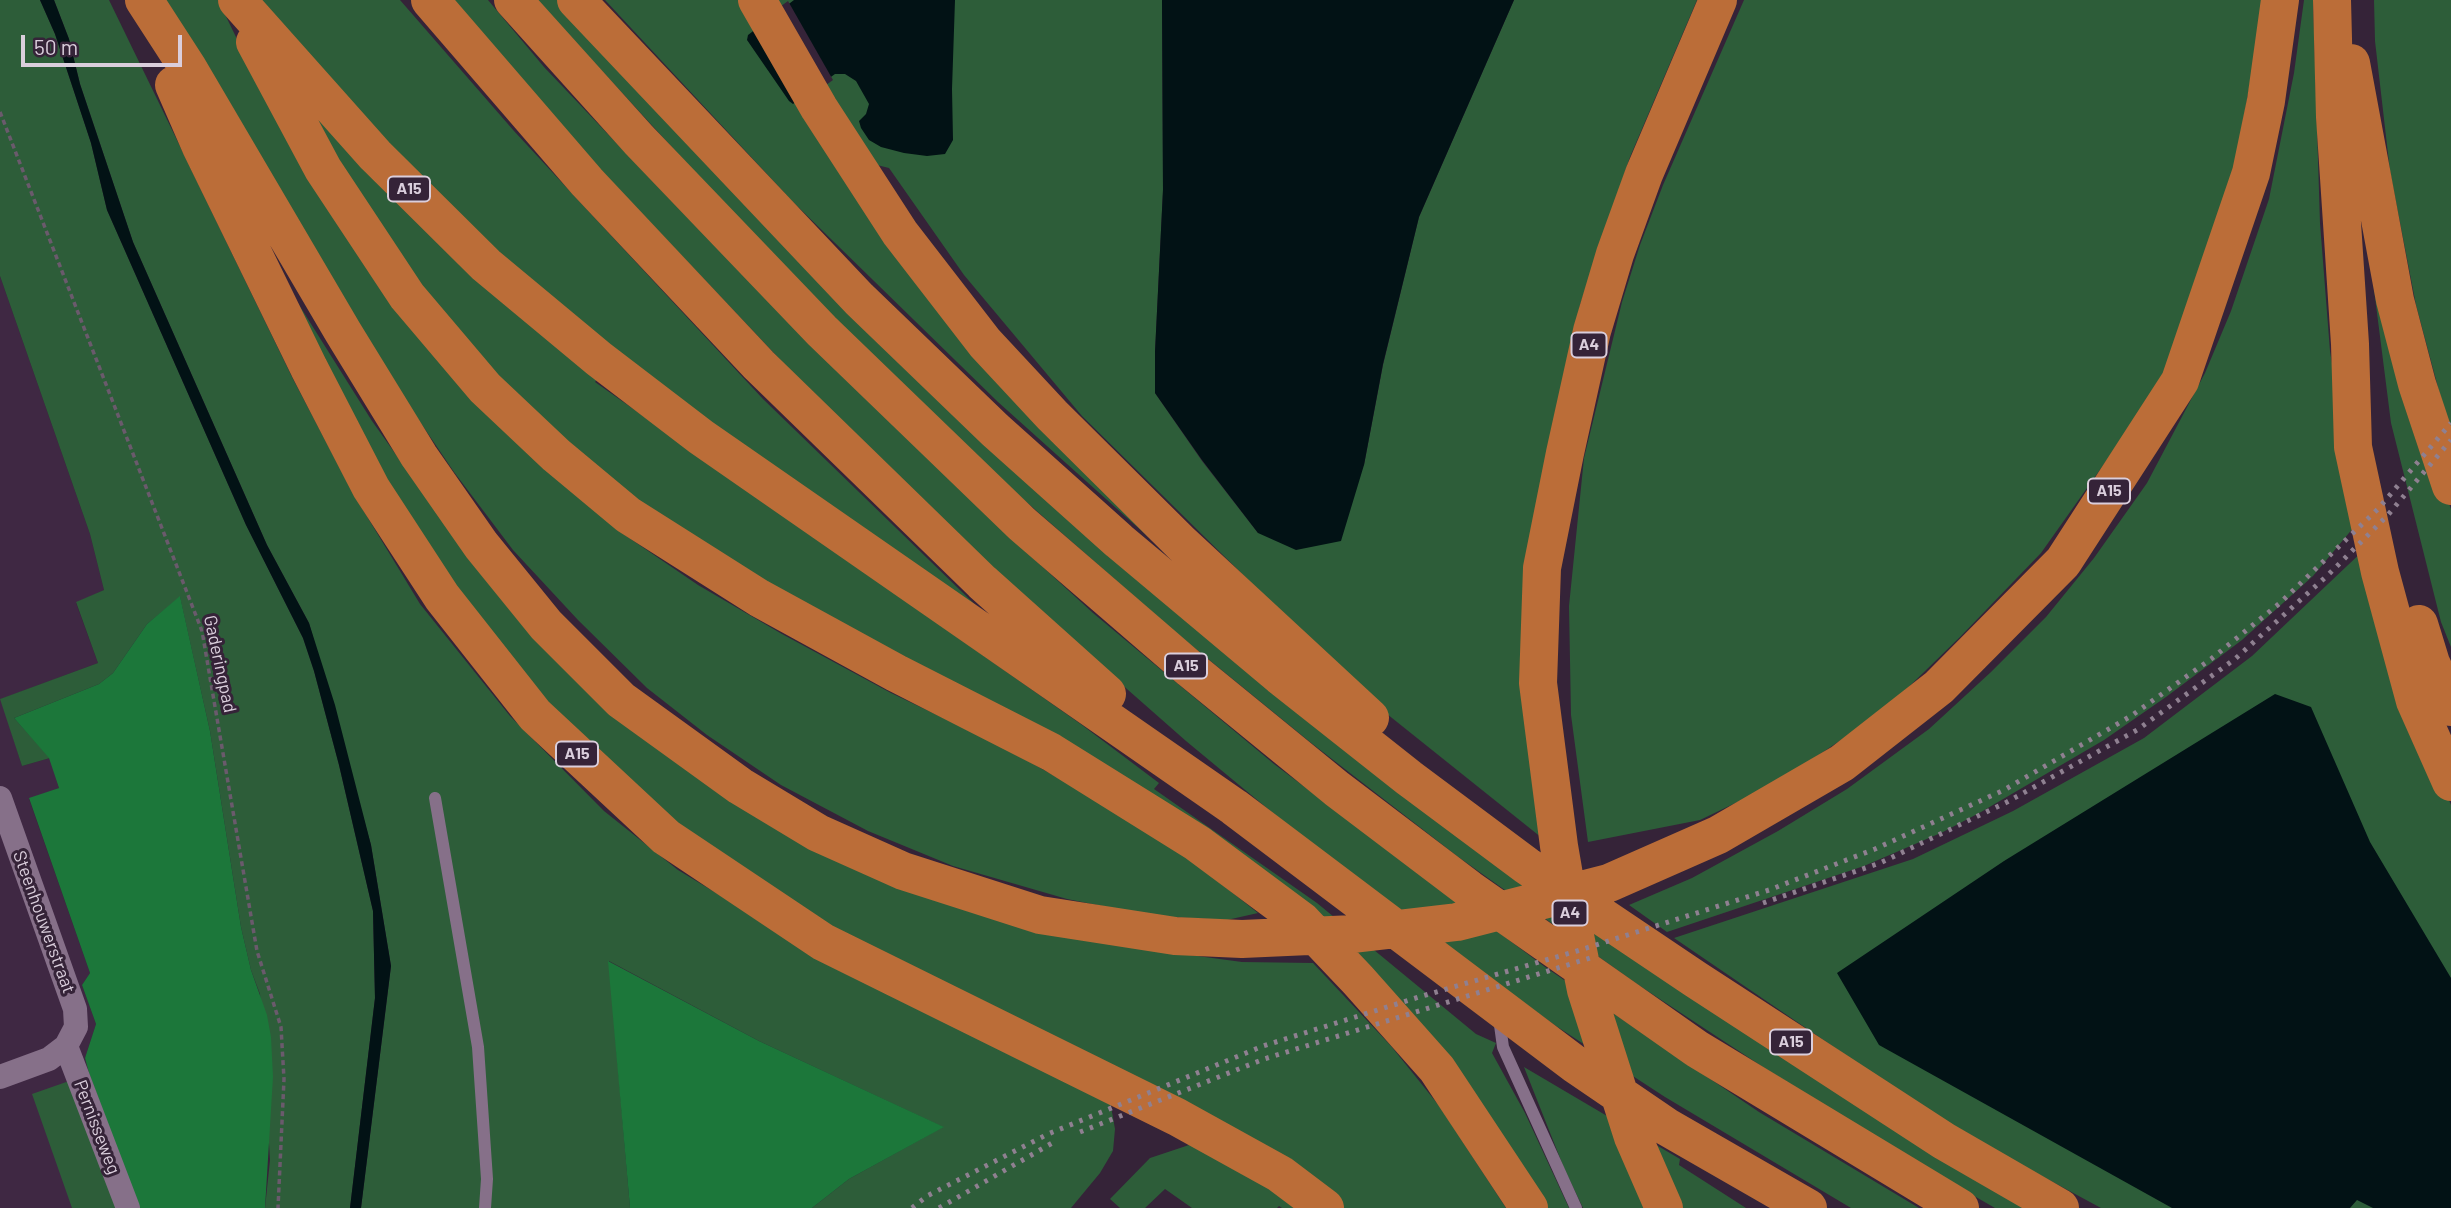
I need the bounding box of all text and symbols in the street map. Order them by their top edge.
scale bar [24,21,186,65]
text: 50 m [34,34,78,59]
road number: A15 [388,176,430,202]
road number: A4 [1572,332,1606,358]
road number: A15 [2088,478,2130,504]
street label: Gaderingpad [199,613,241,715]
road number: A15 [1165,653,1207,678]
road number: A15 [556,741,598,766]
street label: Steenhouwerstraat [8,848,80,996]
road number: A4 [1552,900,1588,925]
road number: A15 [1770,1030,1812,1054]
street label: Pernisseweg [69,1077,125,1177]

